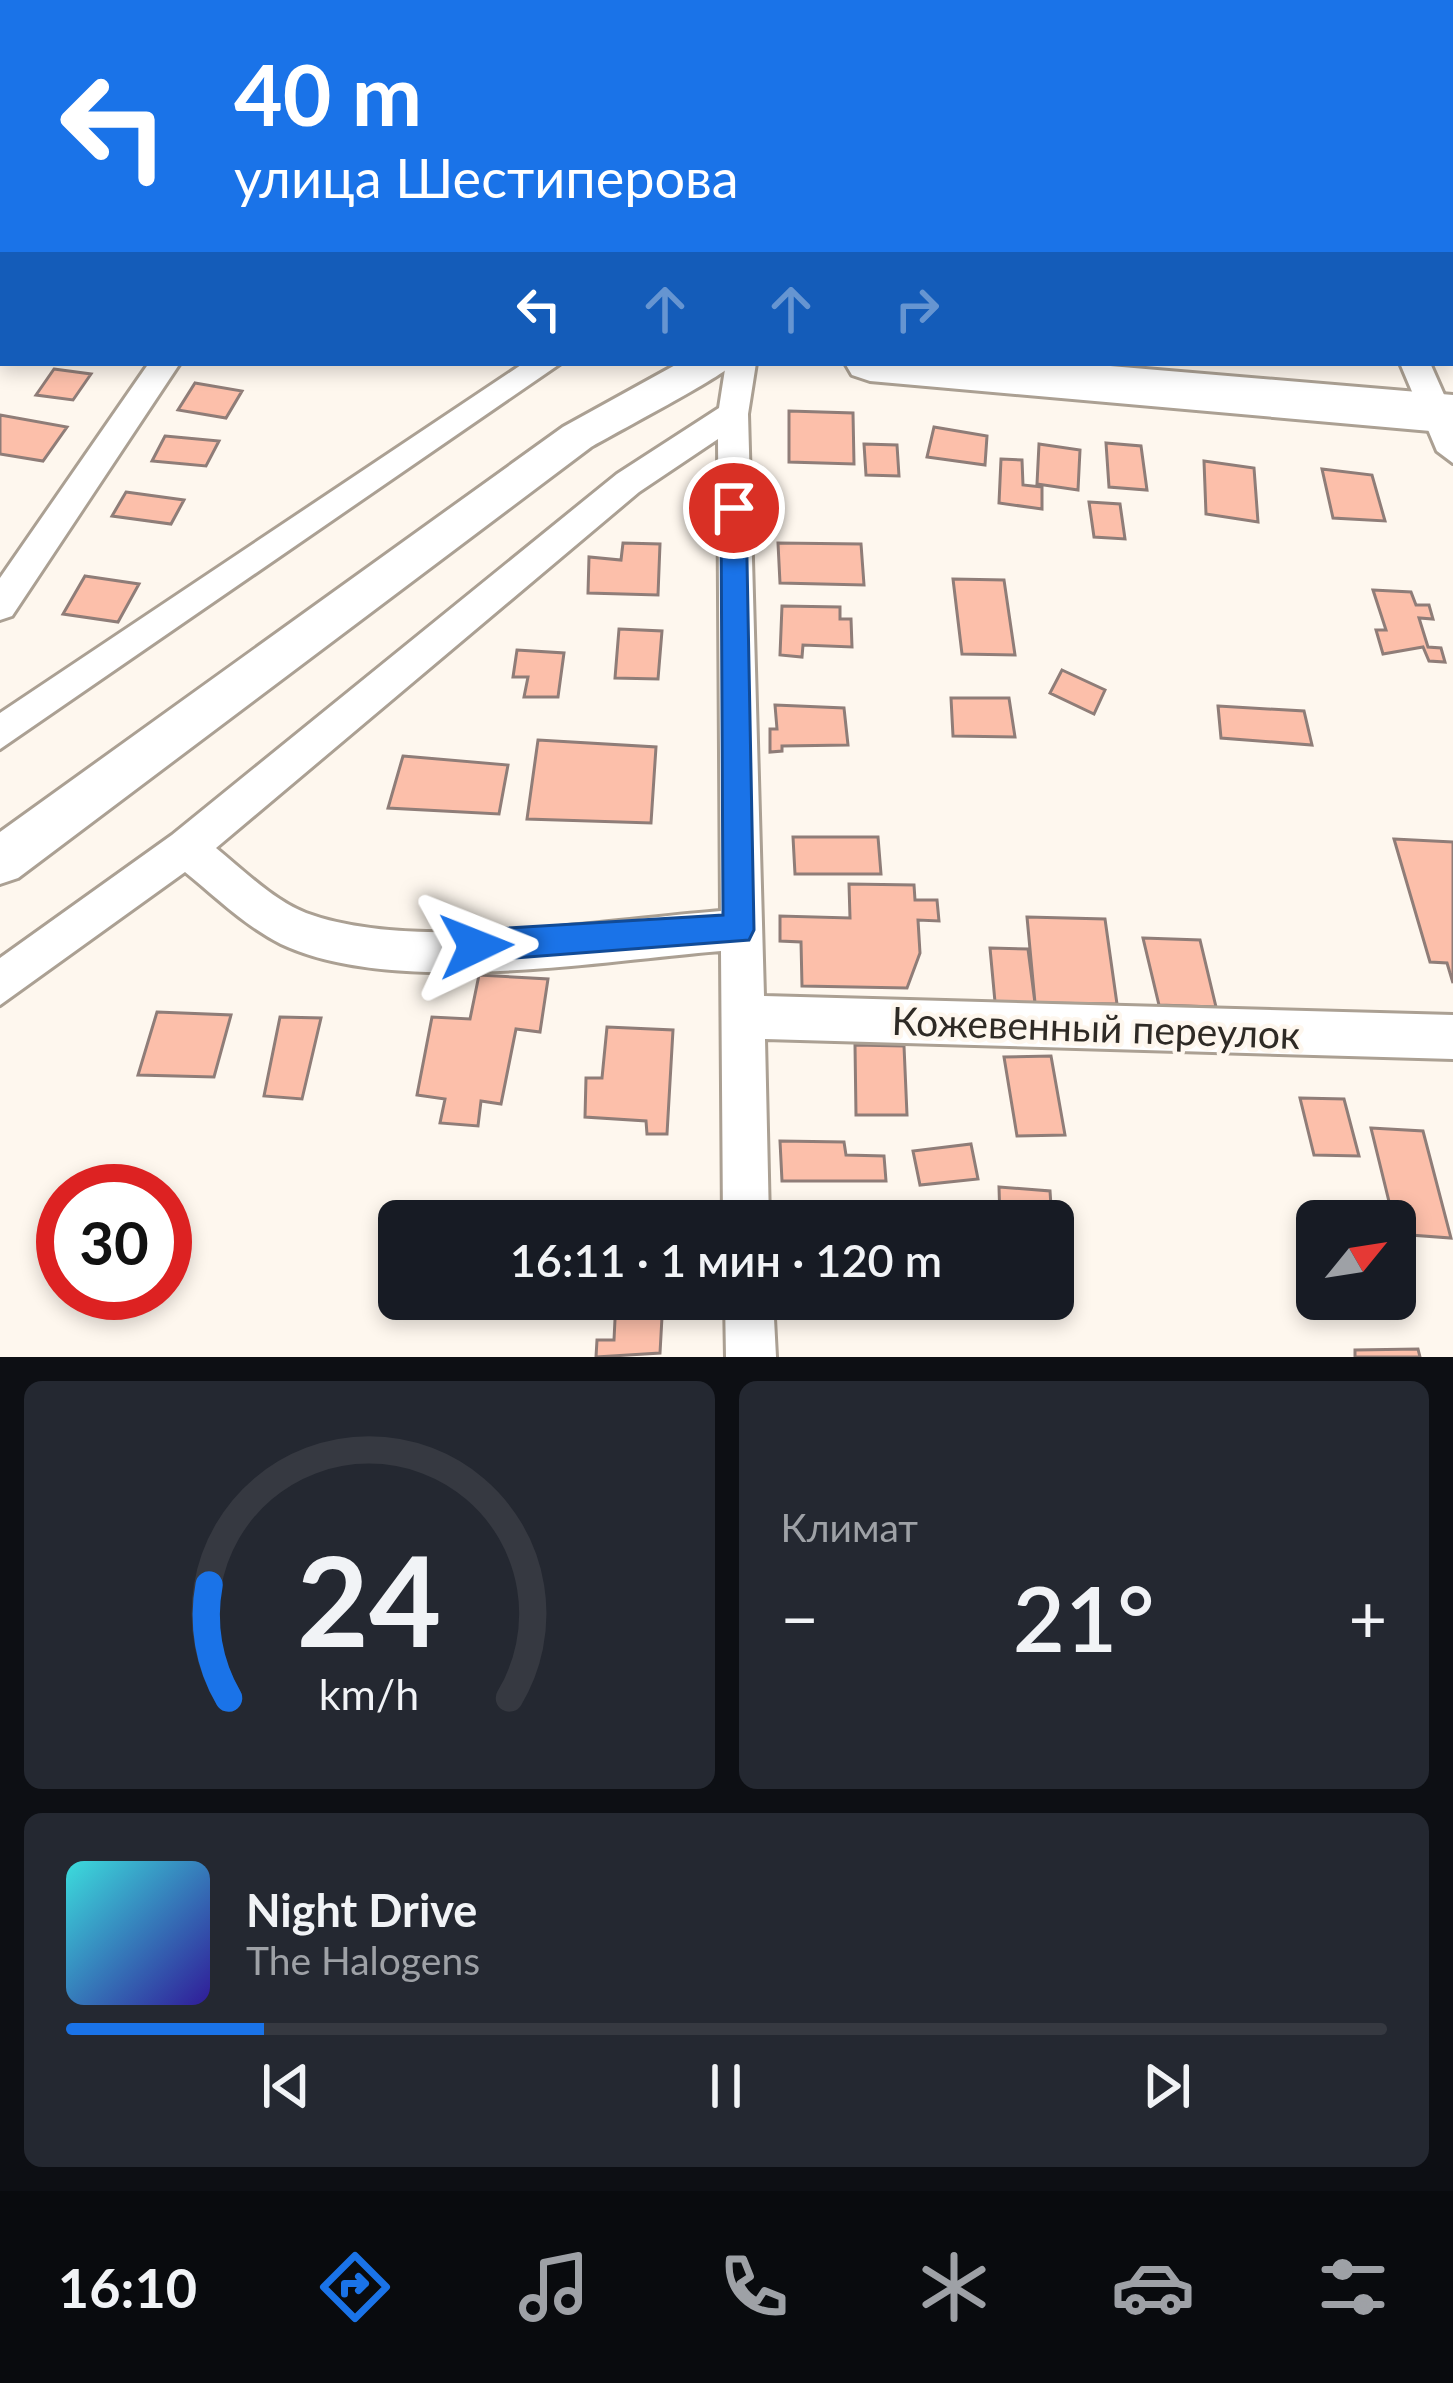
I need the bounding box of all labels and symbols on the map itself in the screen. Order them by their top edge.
pin [683,457,785,559]
position arrow [413,883,539,1009]
street label: Кожевенный переулок [891,997,1301,1057]
speed limit sign: 30 [36,1164,192,1320]
north arrow [1296,1200,1416,1320]

